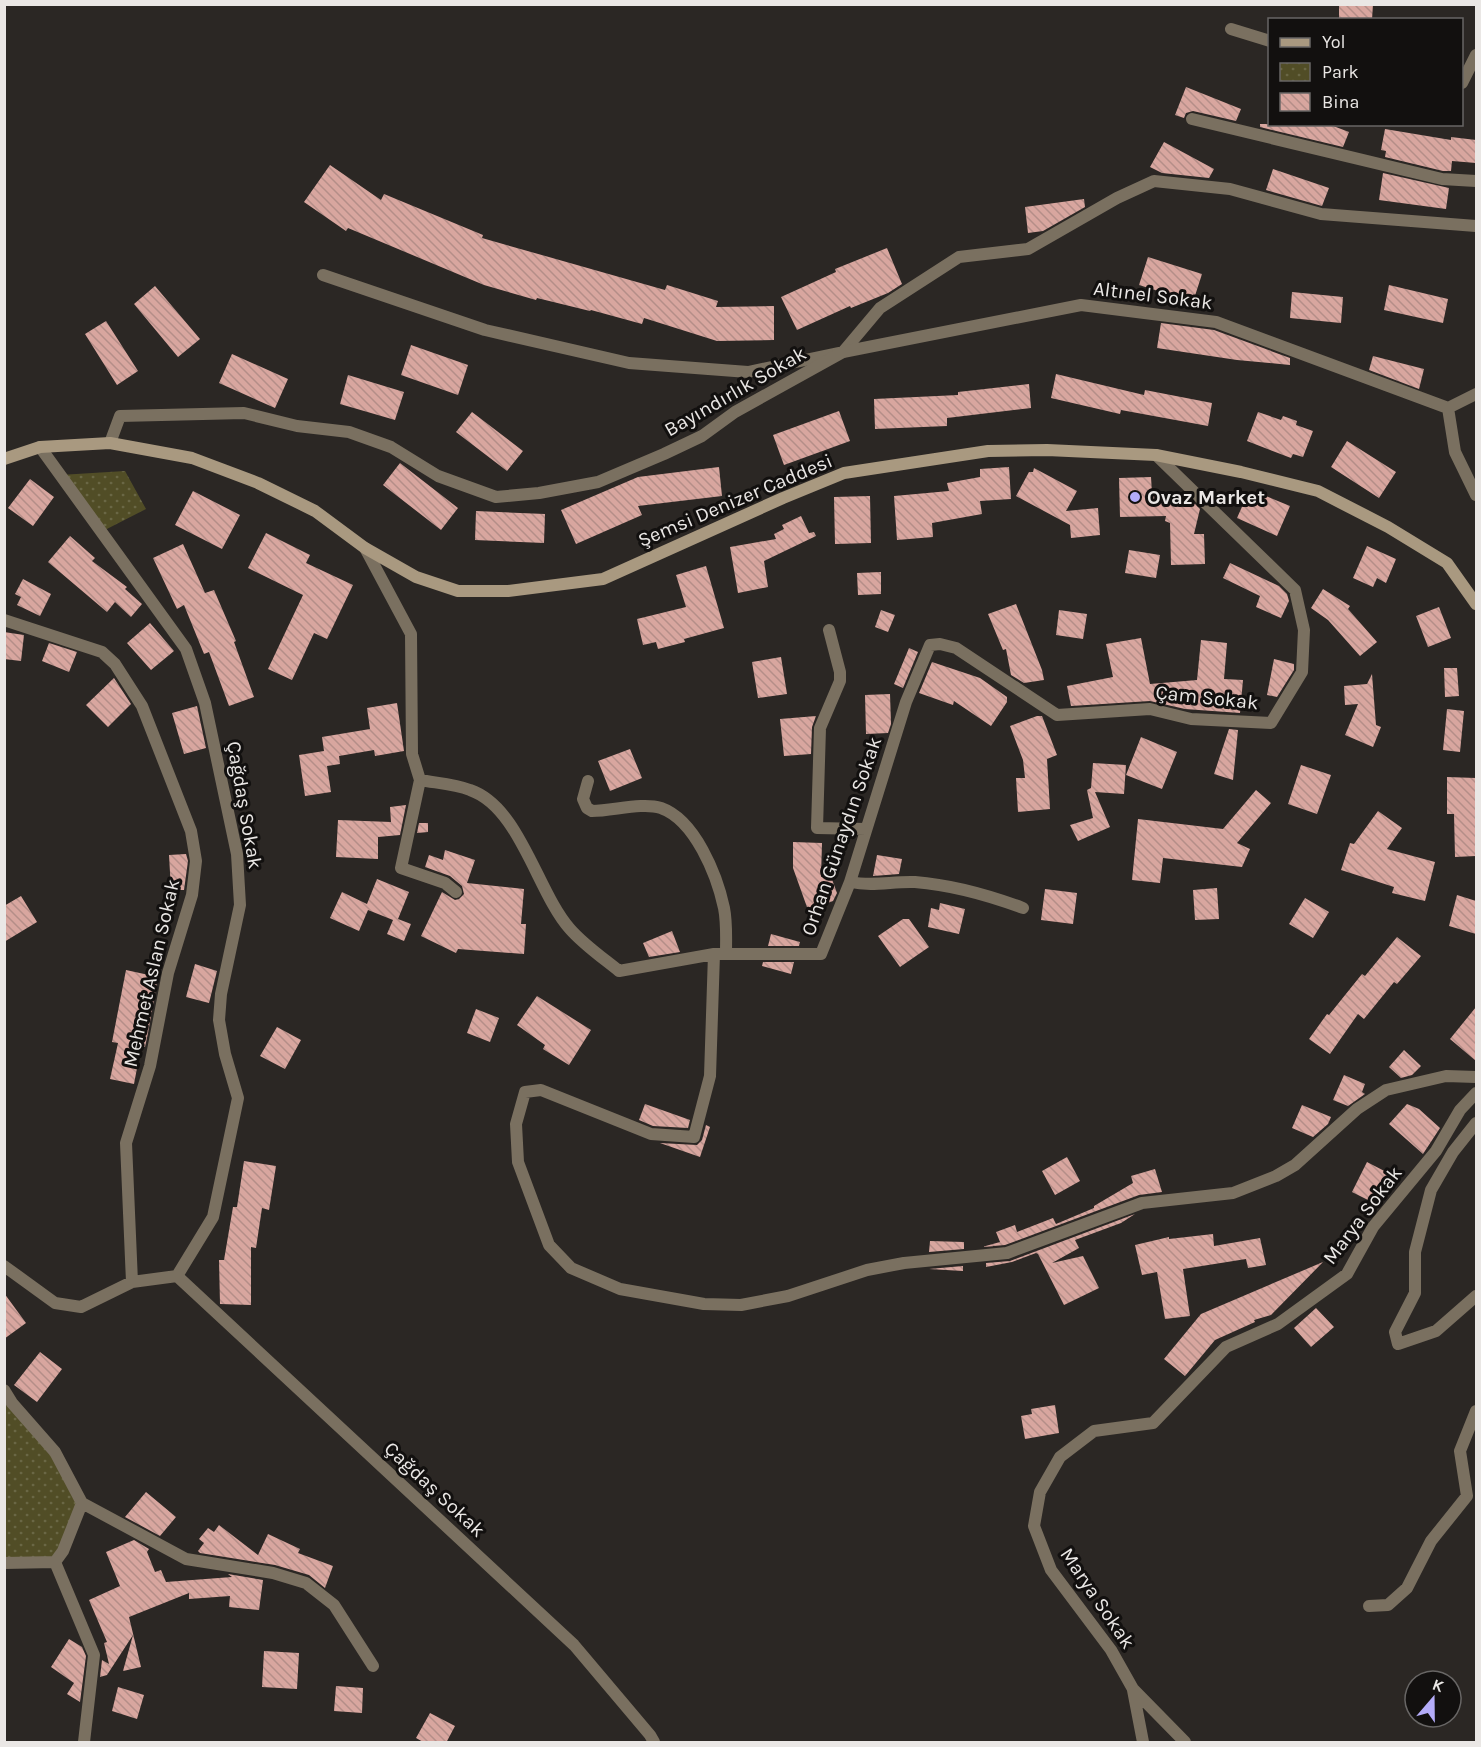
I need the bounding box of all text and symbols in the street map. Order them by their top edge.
legend [1268,18,1463,126]
text: Yol [1322,31,1346,53]
text: Park [1322,61,1359,83]
text: Bina [1322,91,1359,113]
street label: Altınel Sokak [1092,277,1214,314]
street label: Bayındırlık Sokak [660,341,810,441]
street label: Şemsi Denizer Caddesi [634,449,836,552]
place label: Ovaz Market [1147,486,1265,509]
marker: Ovaz Market [1128,490,1142,504]
street label: Çam Sokak [1154,681,1260,714]
street label: Orhan Günaydın Sokak [797,734,886,939]
street label: Çağdaş Sokak [222,739,267,871]
street label: Mehmet Aslan Sokak [119,877,184,1069]
street label: Marya Sokak [1318,1162,1407,1269]
street label: Çağdaş Sokak [380,1437,490,1542]
street label: Marya Sokak [1055,1543,1140,1653]
north arrow [1403,1669,1463,1729]
text: K [1430,1675,1447,1696]

